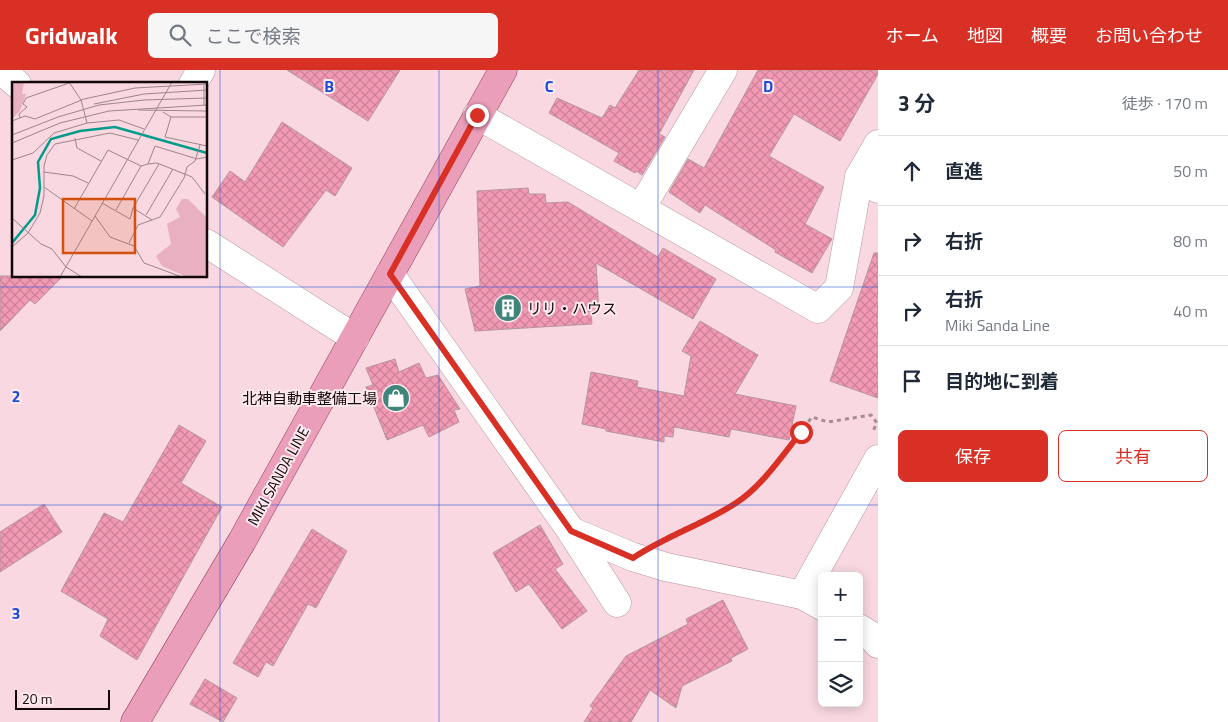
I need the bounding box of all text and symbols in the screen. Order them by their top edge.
search box [148,13,498,58]
text: Gridwalk [25,17,118,53]
icon: search [166,21,194,49]
text: ここで検索 [206,21,301,50]
text: ホーム [886,22,939,49]
text: 地図 [967,22,1003,49]
text: 概要 [1031,22,1067,49]
text: お問い合わせ [1095,22,1203,49]
text: B [324,74,334,98]
text: C [545,74,554,98]
text: D [763,74,773,98]
inset map [12,82,208,278]
text: 3 分 [898,87,935,119]
text: 徒歩 · 170 m [1122,91,1208,115]
route end [466,104,489,127]
text: 直進 [945,156,983,185]
icon: ahead [898,157,926,185]
text: 50 m [1173,159,1208,183]
text: 右折 [945,226,983,255]
icon: right [898,227,926,255]
text: 80 m [1173,229,1208,253]
text: 右折 [945,284,983,313]
building icon: リリ・ハウス [493,293,523,323]
place label: リリ・ハウス [527,297,617,320]
icon: right [898,297,926,325]
text: 40 m [1173,299,1208,323]
text: Miki Sanda Line [945,313,1050,337]
text: 目的地に到着 [945,366,1059,395]
icon: arrive [898,367,926,395]
shop icon: 北神自動車整備工場 [381,383,411,413]
text: 2 [12,384,20,408]
place label: 北神自動車整備工場 [242,387,377,410]
route start [790,421,813,444]
street label: MIKI SANDA LINE [241,422,315,530]
button: 保存 [898,430,1048,482]
button: 共有 [1058,430,1208,482]
map controls [818,572,863,707]
button: + [818,572,863,617]
text: 3 [12,601,20,625]
button: − [818,617,863,662]
button: layers [818,662,863,707]
scale bar [15,687,110,710]
text: 20 m [22,688,52,709]

